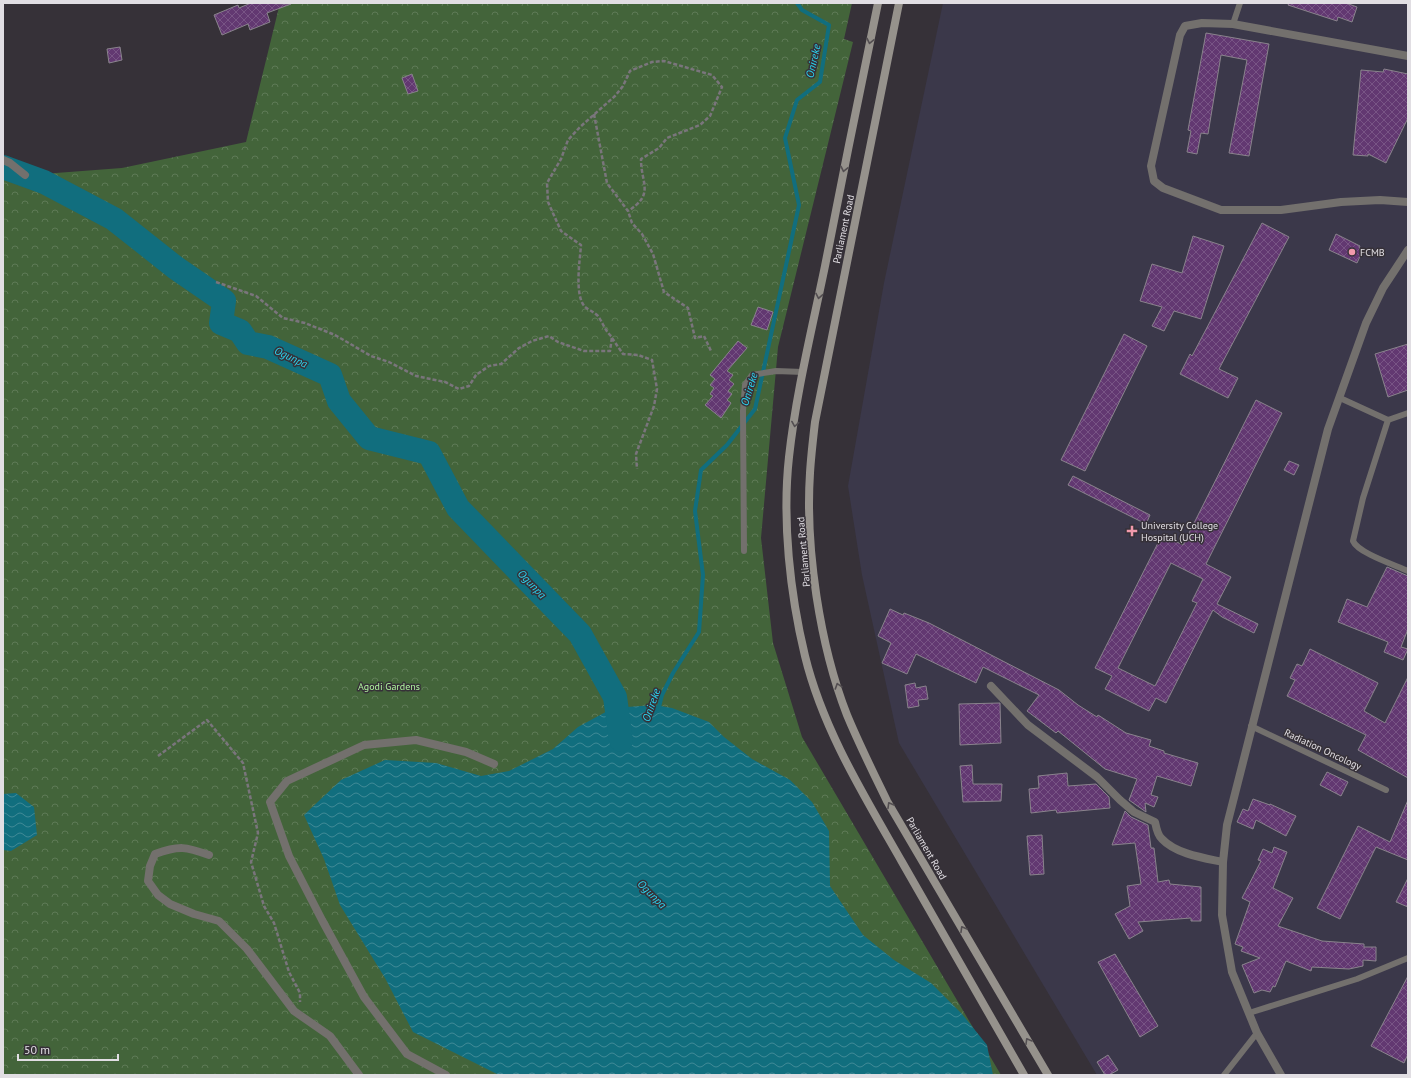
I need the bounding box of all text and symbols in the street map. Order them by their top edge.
one-way arrow [867,38,875,44]
water label: Onireke [803,43,823,79]
one-way arrow [841,165,849,172]
street label: Parliament Road [830,193,857,265]
place label: FCMB [1360,246,1385,259]
marker: FCMB [1347,247,1357,257]
one-way arrow [815,293,823,299]
water label: Ogunpa [272,343,310,371]
water label: Onireke [737,371,761,407]
one-way arrow [791,421,800,427]
street label: Parliament Road [794,516,813,587]
place label: University College Hospital (UCH) [1141,519,1218,544]
marker: University College Hospital (UCH) [1126,525,1138,537]
water label: Ogunpa [515,567,550,602]
park label: Agodi Gardens [358,680,420,693]
one-way arrow [834,683,843,690]
water label: Onireke [639,687,663,723]
street label: Radiation Oncology [1282,726,1364,773]
one-way arrow [887,802,894,809]
street label: Parliament Road [903,815,950,882]
water label: Ogunpa [635,877,670,912]
one-way arrow [960,926,967,933]
scale bar [18,1036,118,1062]
one-way arrow [1026,1038,1033,1045]
text: 50 m [24,1042,50,1057]

